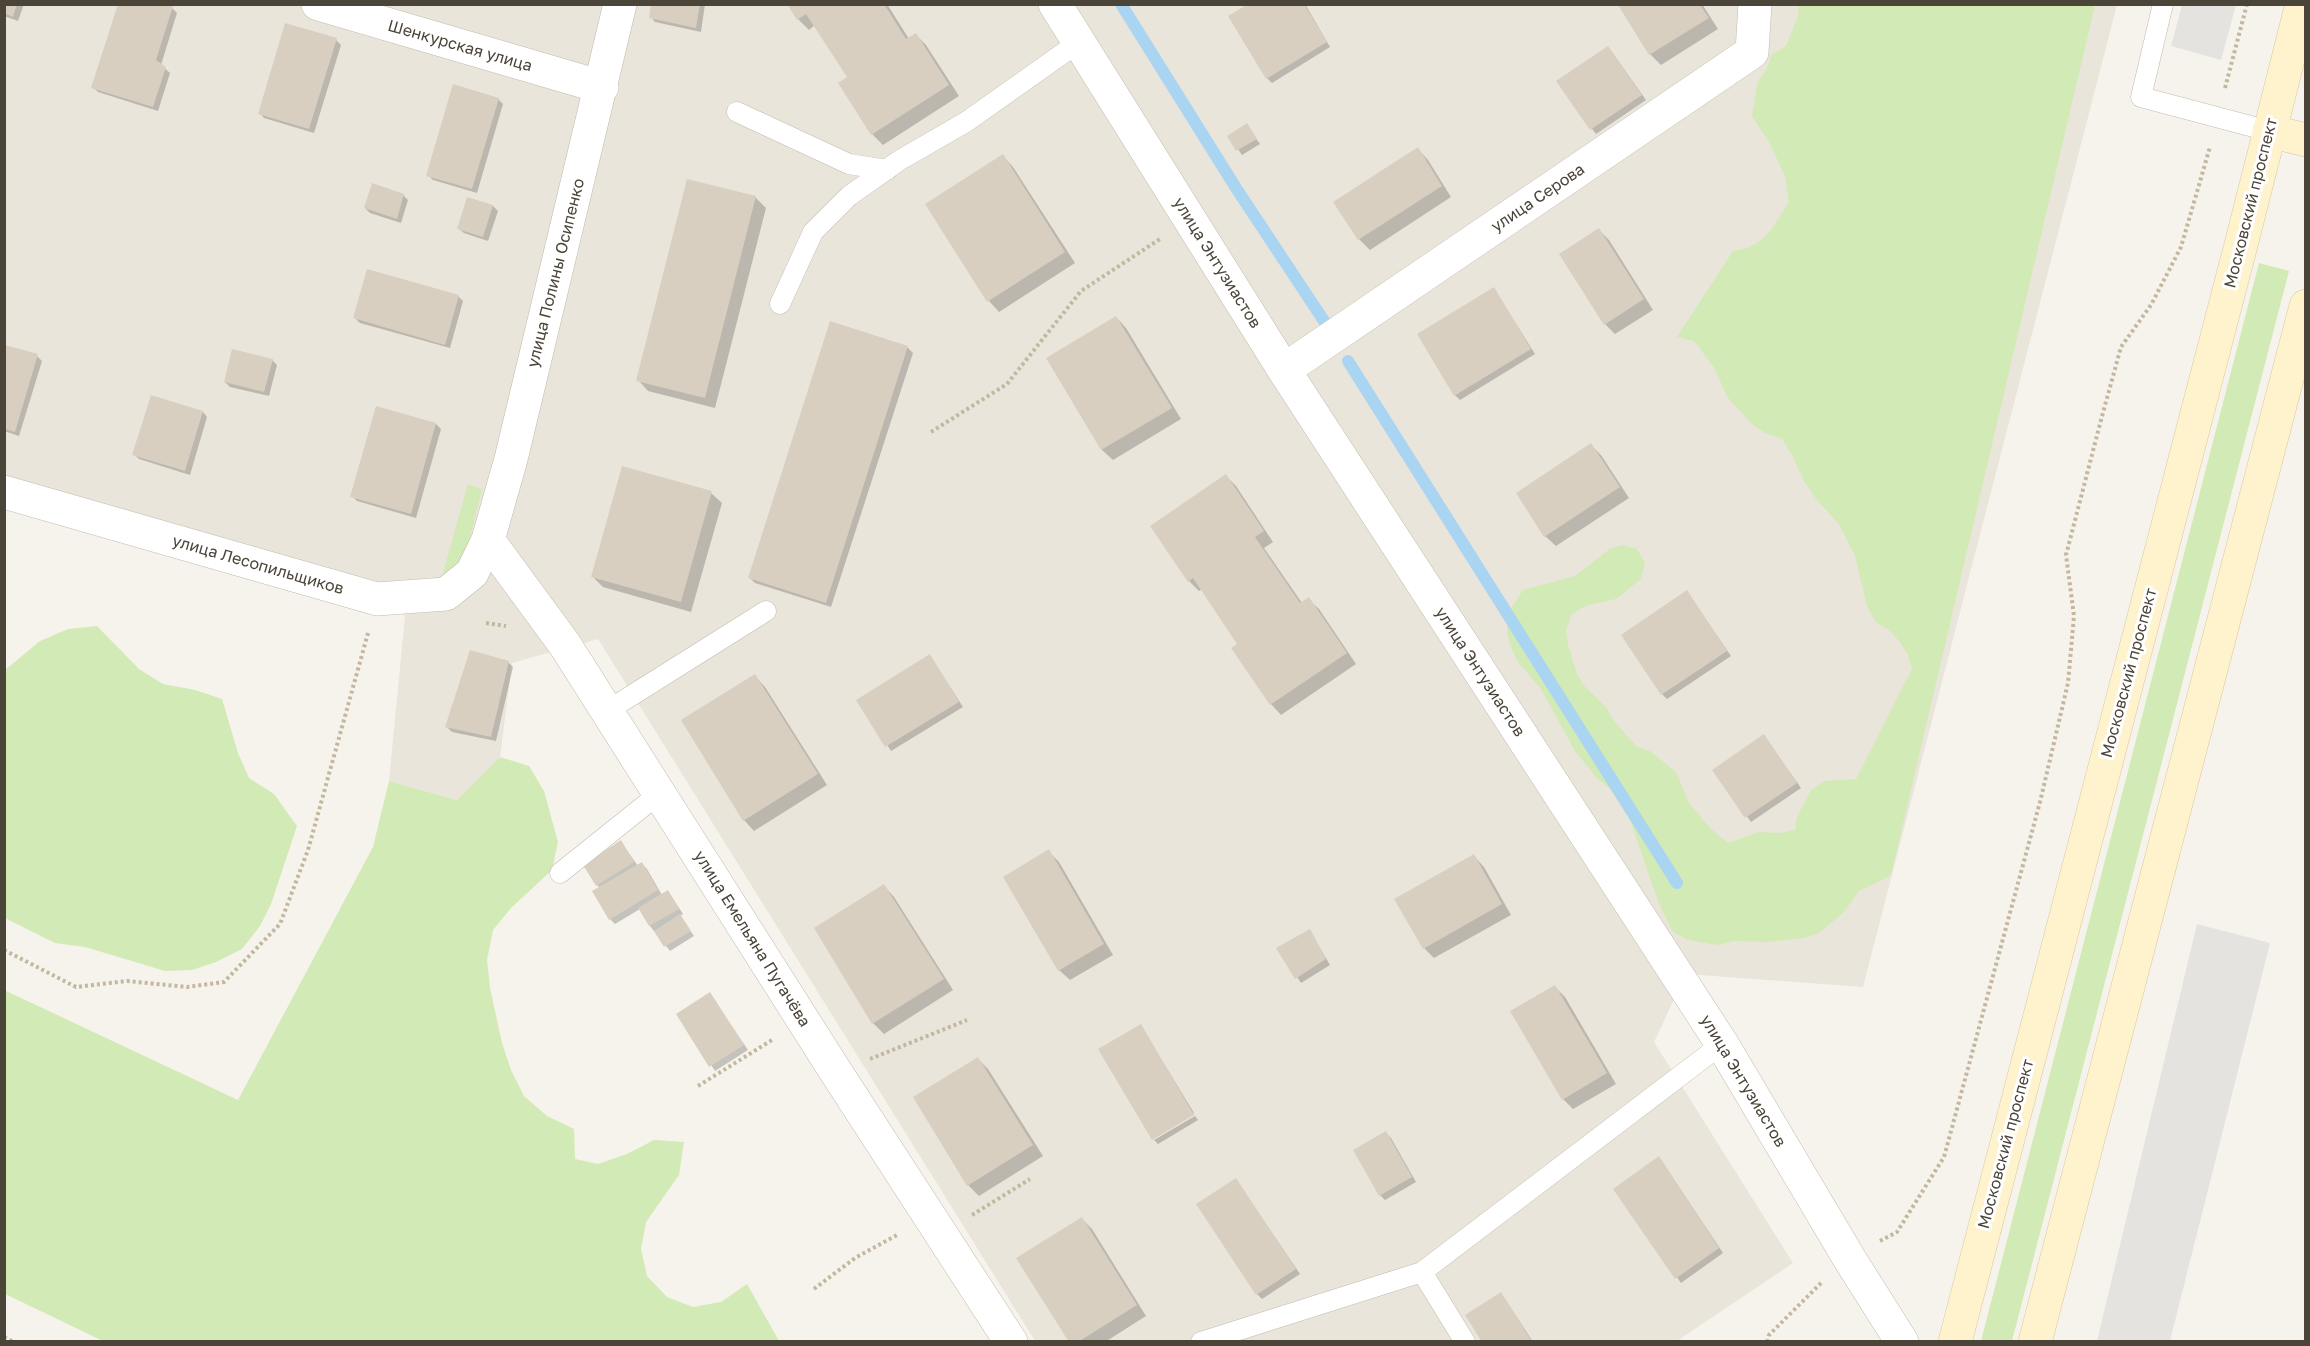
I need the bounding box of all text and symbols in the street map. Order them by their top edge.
street label: Шенкурская улица [385,16,535,76]
street label: Московский проспект [2221,116,2281,290]
street label: улица Серова [1488,160,1588,236]
street label: улица Полины Осипенко [523,176,589,370]
street label: улица Энтузиастов [1169,194,1265,332]
street label: улица Лесопильщиков [170,531,346,599]
street label: Московский проспект [2097,586,2161,760]
street label: улица Энтузиастов [1431,604,1529,740]
street label: улица Емельяна Пугачёва [690,847,814,1031]
street label: улица Энтузиастов [1696,1012,1790,1150]
street label: Московский проспект [1974,1057,2038,1231]

